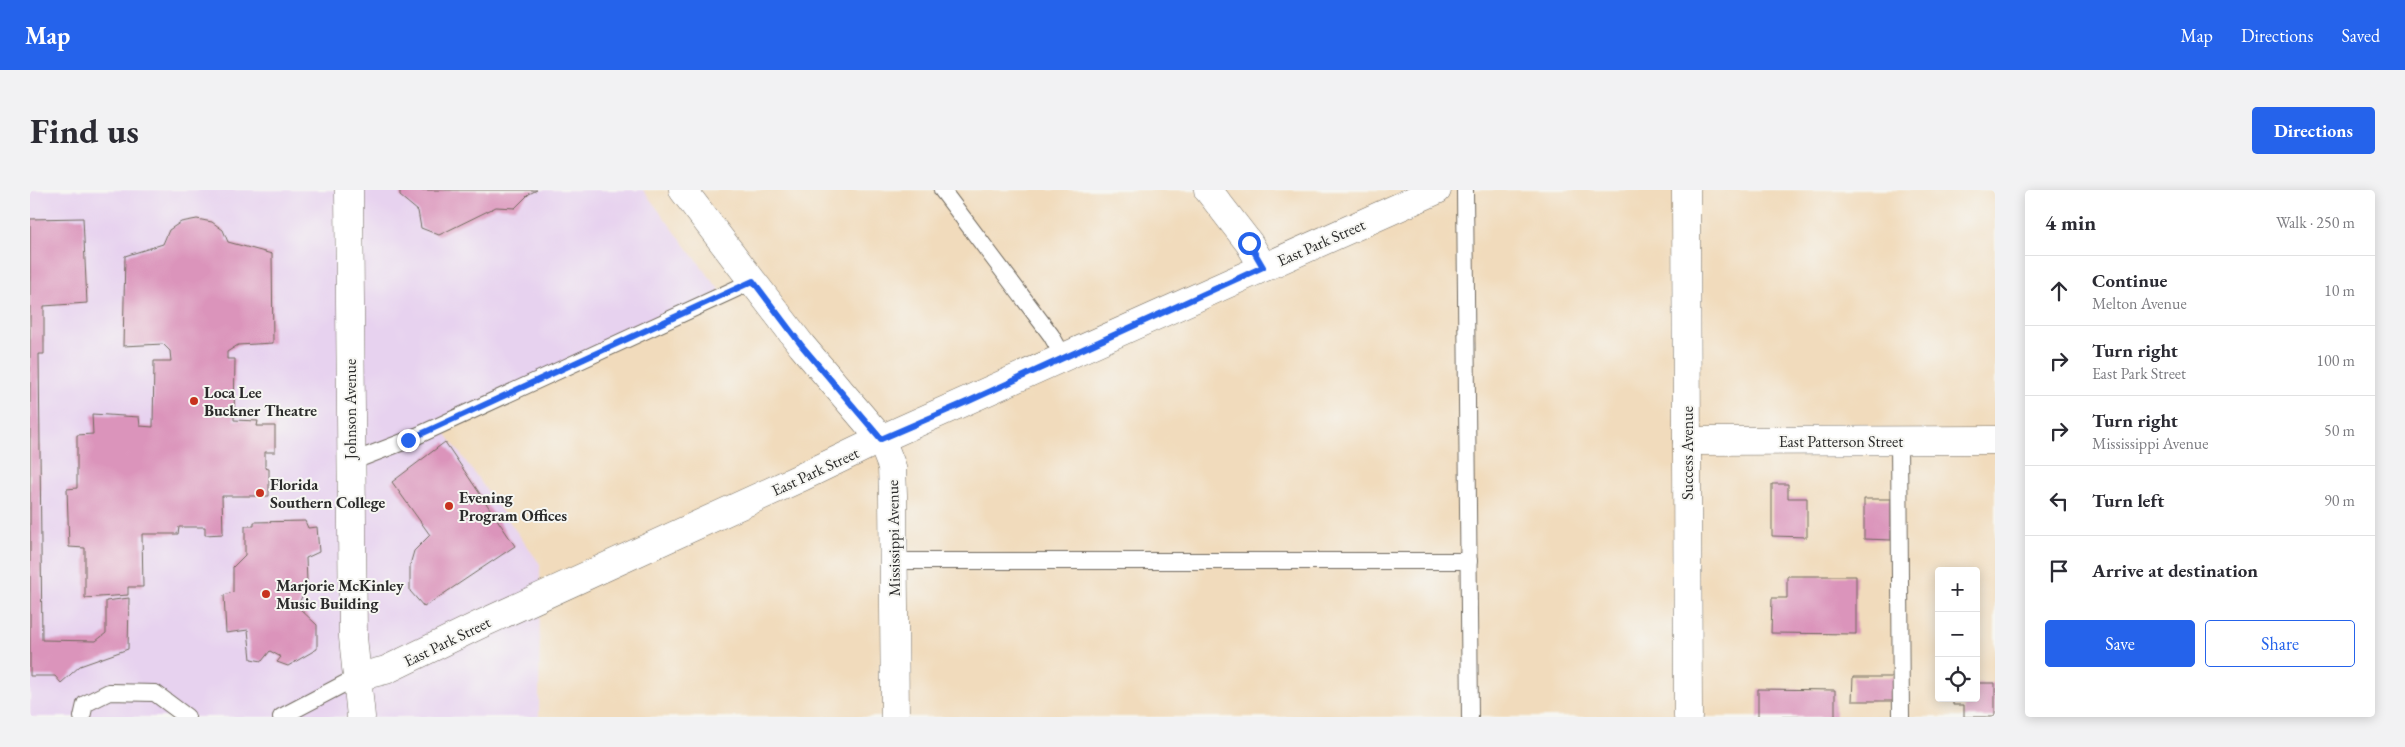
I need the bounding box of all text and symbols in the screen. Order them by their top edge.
text: Map [25,20,70,51]
text: Map [2181,24,2213,47]
text: Directions [2241,24,2313,47]
text: Saved [2341,24,2380,47]
button: Directions [2252,107,2375,154]
text: Find us [30,108,139,153]
text: 4 min [2045,209,2096,236]
text: Walk · 250 m [2276,212,2355,233]
street label: East Park Street [1274,214,1368,271]
route start [1238,232,1261,255]
text: Continue [2092,268,2167,293]
icon: ahead [2045,277,2073,305]
text: 10 m [2324,280,2355,301]
text: Melton Avenue [2092,293,2187,314]
text: Turn right [2092,338,2178,363]
icon: right [2045,347,2073,375]
text: 100 m [2316,350,2355,371]
street label: Johnson Avenue [340,359,361,461]
text: East Park Street [2092,363,2186,384]
place label: Loca Lee Buckner Theatre [204,382,317,421]
marker: Loca Lee Buckner Theatre [188,395,200,407]
street label: Success Avenue [1677,406,1698,500]
text: Turn right [2092,408,2178,433]
icon: right [2045,417,2073,445]
text: 50 m [2324,420,2355,441]
route end [397,429,420,452]
street label: East Patterson Street [1779,431,1903,452]
text: Mississippi Avenue [2092,433,2209,454]
street label: East Park Street [768,442,862,501]
place label: Florida Southern College [270,474,386,513]
street label: Mississippi Avenue [882,480,905,596]
marker: Florida Southern College [254,487,266,499]
place label: Evening Program Offices [459,487,567,526]
icon: left [2045,487,2073,515]
text: Turn left [2092,488,2164,513]
text: 90 m [2324,490,2355,511]
marker: Evening Program Offices [443,500,455,512]
icon: arrive [2045,557,2073,585]
text: Arrive at destination [2092,558,2258,583]
map controls [1935,567,1980,702]
button: + [1935,567,1980,612]
place label: Marjorie McKinley Music Building [276,575,404,614]
marker: Marjorie McKinley Music Building [260,588,272,600]
street label: East Park Street [400,611,494,671]
button: − [1935,612,1980,657]
button: Save [2045,620,2195,667]
button: Share [2205,620,2355,667]
button: locate [1935,657,1980,702]

